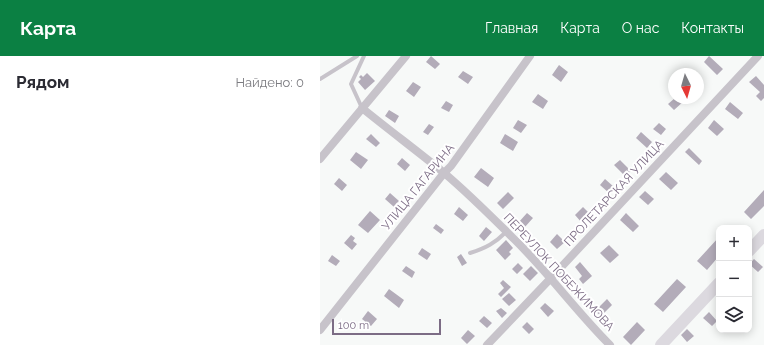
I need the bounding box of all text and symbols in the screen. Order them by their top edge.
text: Карта [20,17,76,39]
text: Главная [485,20,538,36]
text: Карта [560,20,600,36]
text: О нас [622,20,659,36]
text: Контакты [681,20,744,36]
north arrow [668,68,704,104]
text: Рядом [16,72,69,92]
text: Найдено: 0 [235,75,304,90]
street label: ПРОЛЕТАРСКАЯ УЛИЦА [561,137,667,249]
street label: УЛИЦА ГАГАРИНА [379,141,457,233]
street label: ПЕРЕУЛОК ПОБЕЖИМОВА [501,210,617,334]
map controls [716,225,752,333]
button: + [716,225,752,261]
button: − [716,261,752,297]
button: layers [716,297,752,333]
scale bar [332,317,441,336]
text: 100 m [338,319,369,332]

